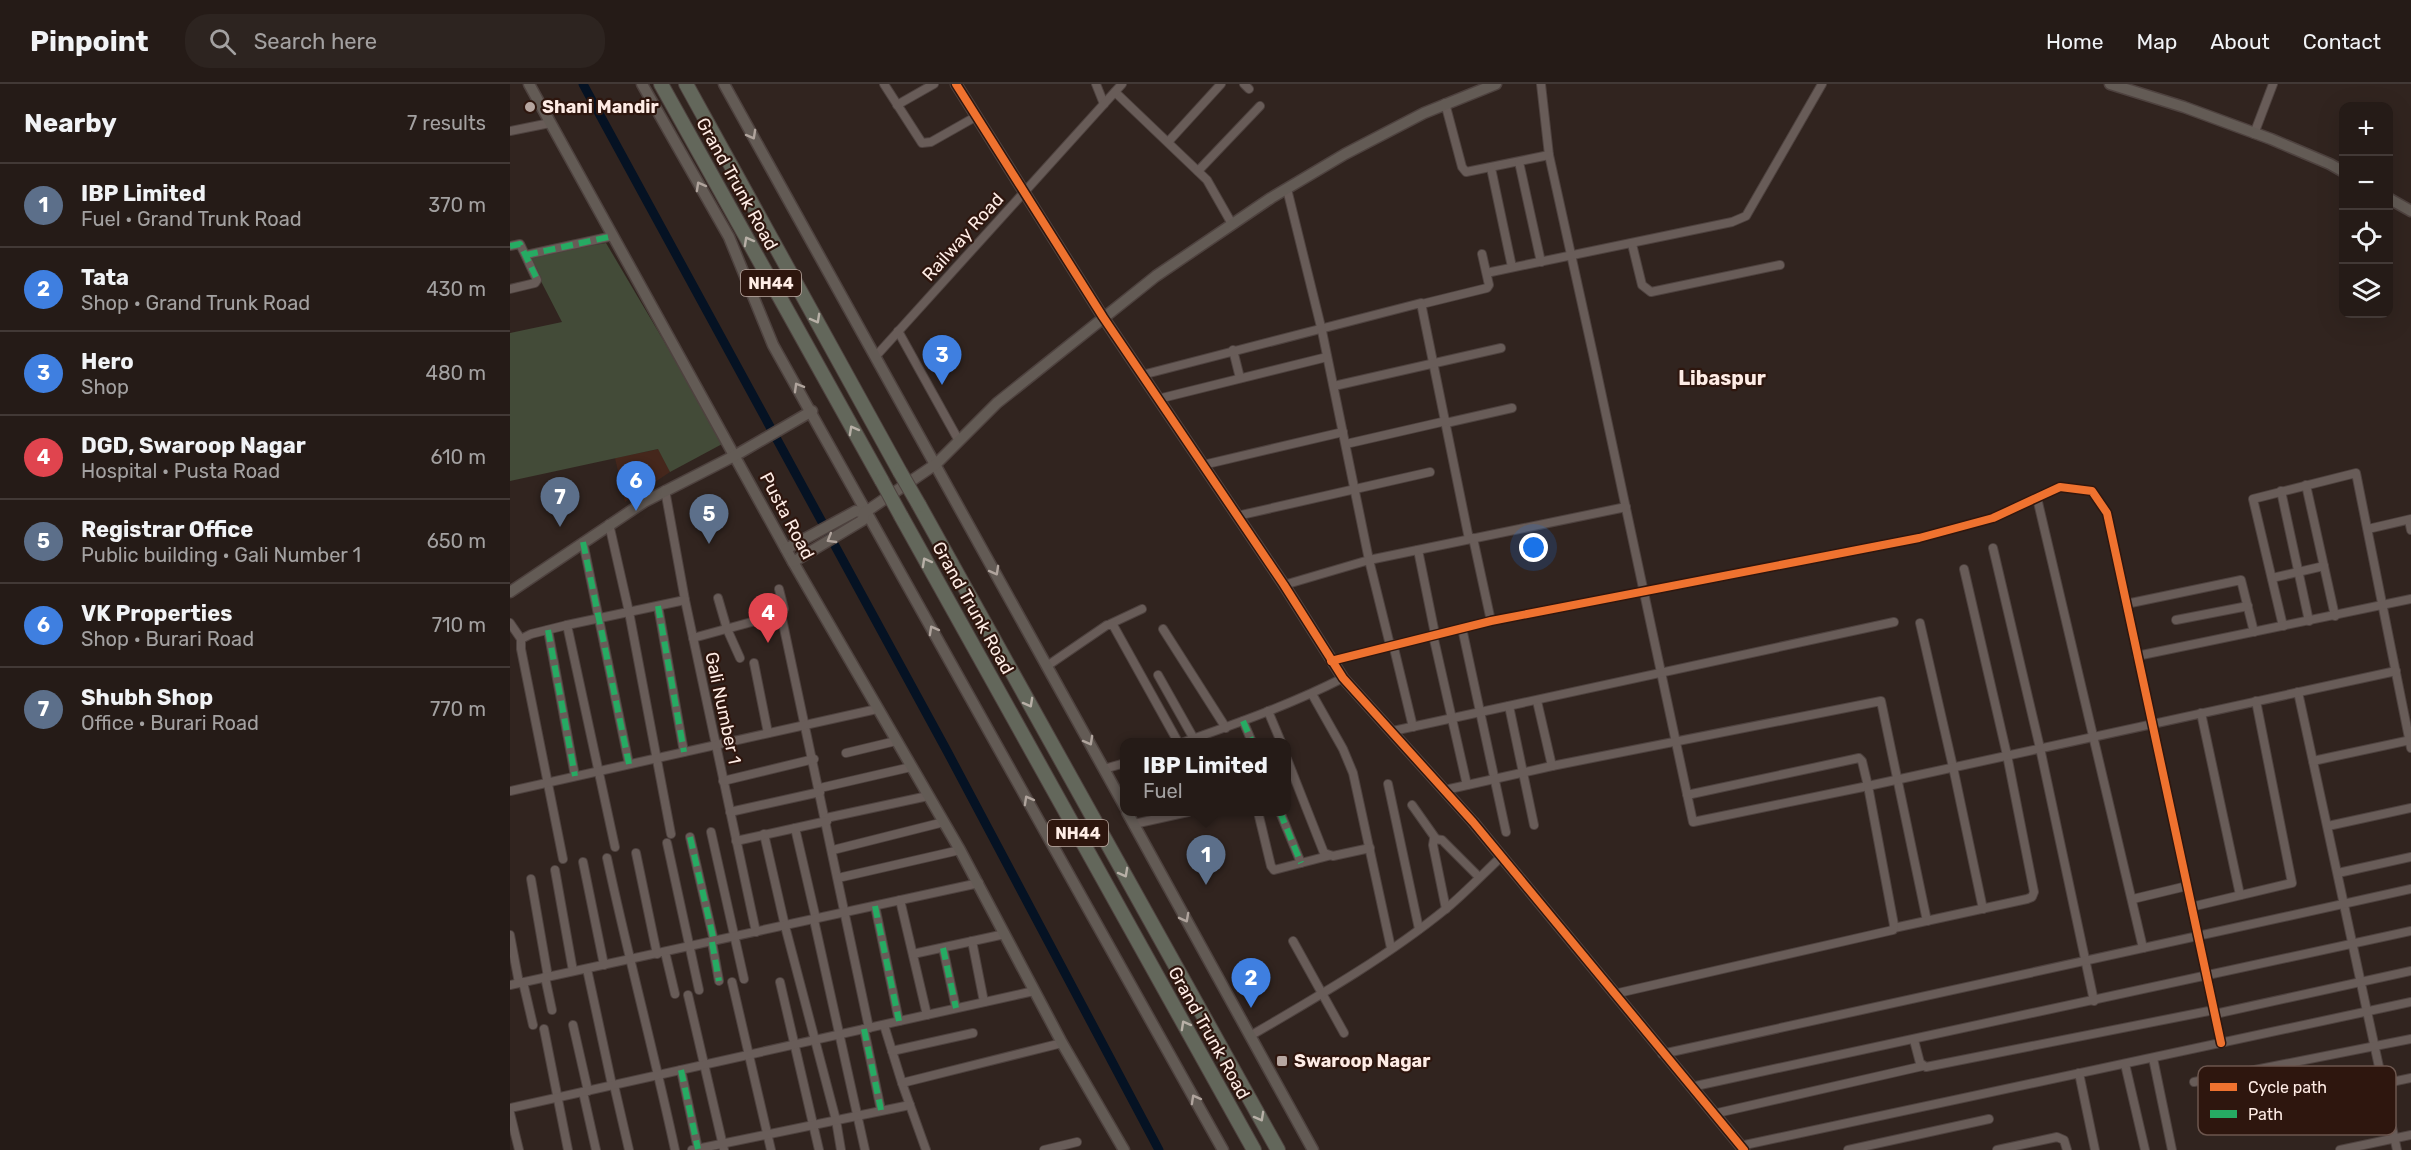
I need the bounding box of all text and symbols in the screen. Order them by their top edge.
search box [185,14,605,68]
text: Pinpoint [30,25,149,58]
icon: search [206,25,239,58]
text: Search here [254,28,377,55]
text: Home [2046,29,2103,54]
text: Map [2136,29,2177,54]
text: About [2210,29,2270,54]
text: Contact [2303,29,2381,54]
place label: Shani Mandir [542,96,659,118]
marker: Shani Mandir [523,100,537,114]
map controls [2339,102,2393,318]
button: + [2339,102,2393,156]
text: Nearby [24,108,117,139]
text: 7 results [407,111,486,135]
street label: Grand Trunk Road [691,114,783,254]
one-way arrow [745,129,756,139]
button: − [2339,156,2393,210]
text: IBP Limited [81,180,206,207]
one-way arrow [696,182,707,193]
street label: Railway Road [918,188,1008,286]
text: 1 [39,193,48,217]
text: 370 m [428,193,486,217]
text: Fuel · Grand Trunk Road [81,207,302,231]
button: locate [2339,210,2393,264]
one-way arrow [744,237,755,247]
text: Tata [81,264,129,291]
button: layers [2339,264,2393,318]
road number: NH44 [741,270,801,296]
text: 2 [37,277,50,301]
text: 430 m [426,277,486,301]
text: Shop · Grand Trunk Road [81,291,310,315]
one-way arrow [809,313,820,323]
pin: 3 [922,336,962,385]
text: Hero [81,348,134,375]
text: 3 [37,361,50,385]
text: 480 m [425,361,486,385]
district label: Libaspur [1678,366,1766,390]
text: Shop [81,375,129,399]
one-way arrow [794,383,805,393]
one-way arrow [849,426,860,436]
text: DGD, Swaroop Nagar [81,432,306,459]
text: 4 [37,445,50,469]
text: 610 m [430,445,486,469]
text: Hospital · Pusta Road [81,459,280,483]
pin: 6 [616,462,656,511]
street label: Pusta Road [755,469,819,563]
pin: 7 [541,478,580,527]
pin: 5 [690,494,728,544]
text: Registrar Office [81,516,253,543]
text: 5 [37,529,50,553]
text: 650 m [427,529,486,553]
one-way arrow [827,532,837,544]
your location [1519,533,1548,562]
street label: Grand Trunk Road [927,538,1019,678]
text: Public building · Gali Number 1 [81,543,361,567]
one-way arrow [922,557,933,568]
one-way arrow [988,565,999,575]
pin: 4 [748,594,788,643]
text: VK Properties [81,600,232,627]
text: 6 [37,613,50,637]
text: 710 m [432,613,486,637]
one-way arrow [929,626,940,636]
text: Shop · Burari Road [81,627,254,651]
street label: Gali Number 1 [700,650,746,766]
text: Shubh Shop [81,684,213,711]
one-way arrow [1022,696,1033,707]
text: 7 [38,697,49,721]
text: 770 m [430,697,486,721]
text: Office · Burari Road [81,711,259,735]
one-way arrow [1082,735,1093,746]
popup [1120,738,1291,816]
text: IBP Limited [1143,752,1268,779]
text: Fuel [1143,779,1183,803]
one-way arrow [1024,796,1035,806]
road number: NH44 [1048,820,1108,846]
pin: 1 [1186,836,1226,885]
one-way arrow [1117,867,1128,877]
one-way arrow [1178,912,1190,923]
pin: 2 [1232,958,1270,1008]
street label: Grand Trunk Road [1163,963,1255,1103]
one-way arrow [1181,1021,1192,1032]
place label: Swaroop Nagar [1294,1050,1430,1072]
marker: Swaroop Nagar [1275,1054,1289,1068]
legend [2198,1066,2396,1135]
text: Cycle path [2248,1078,2327,1097]
one-way arrow [1190,1095,1202,1105]
text: Path [2248,1105,2283,1124]
one-way arrow [1253,1111,1264,1121]

